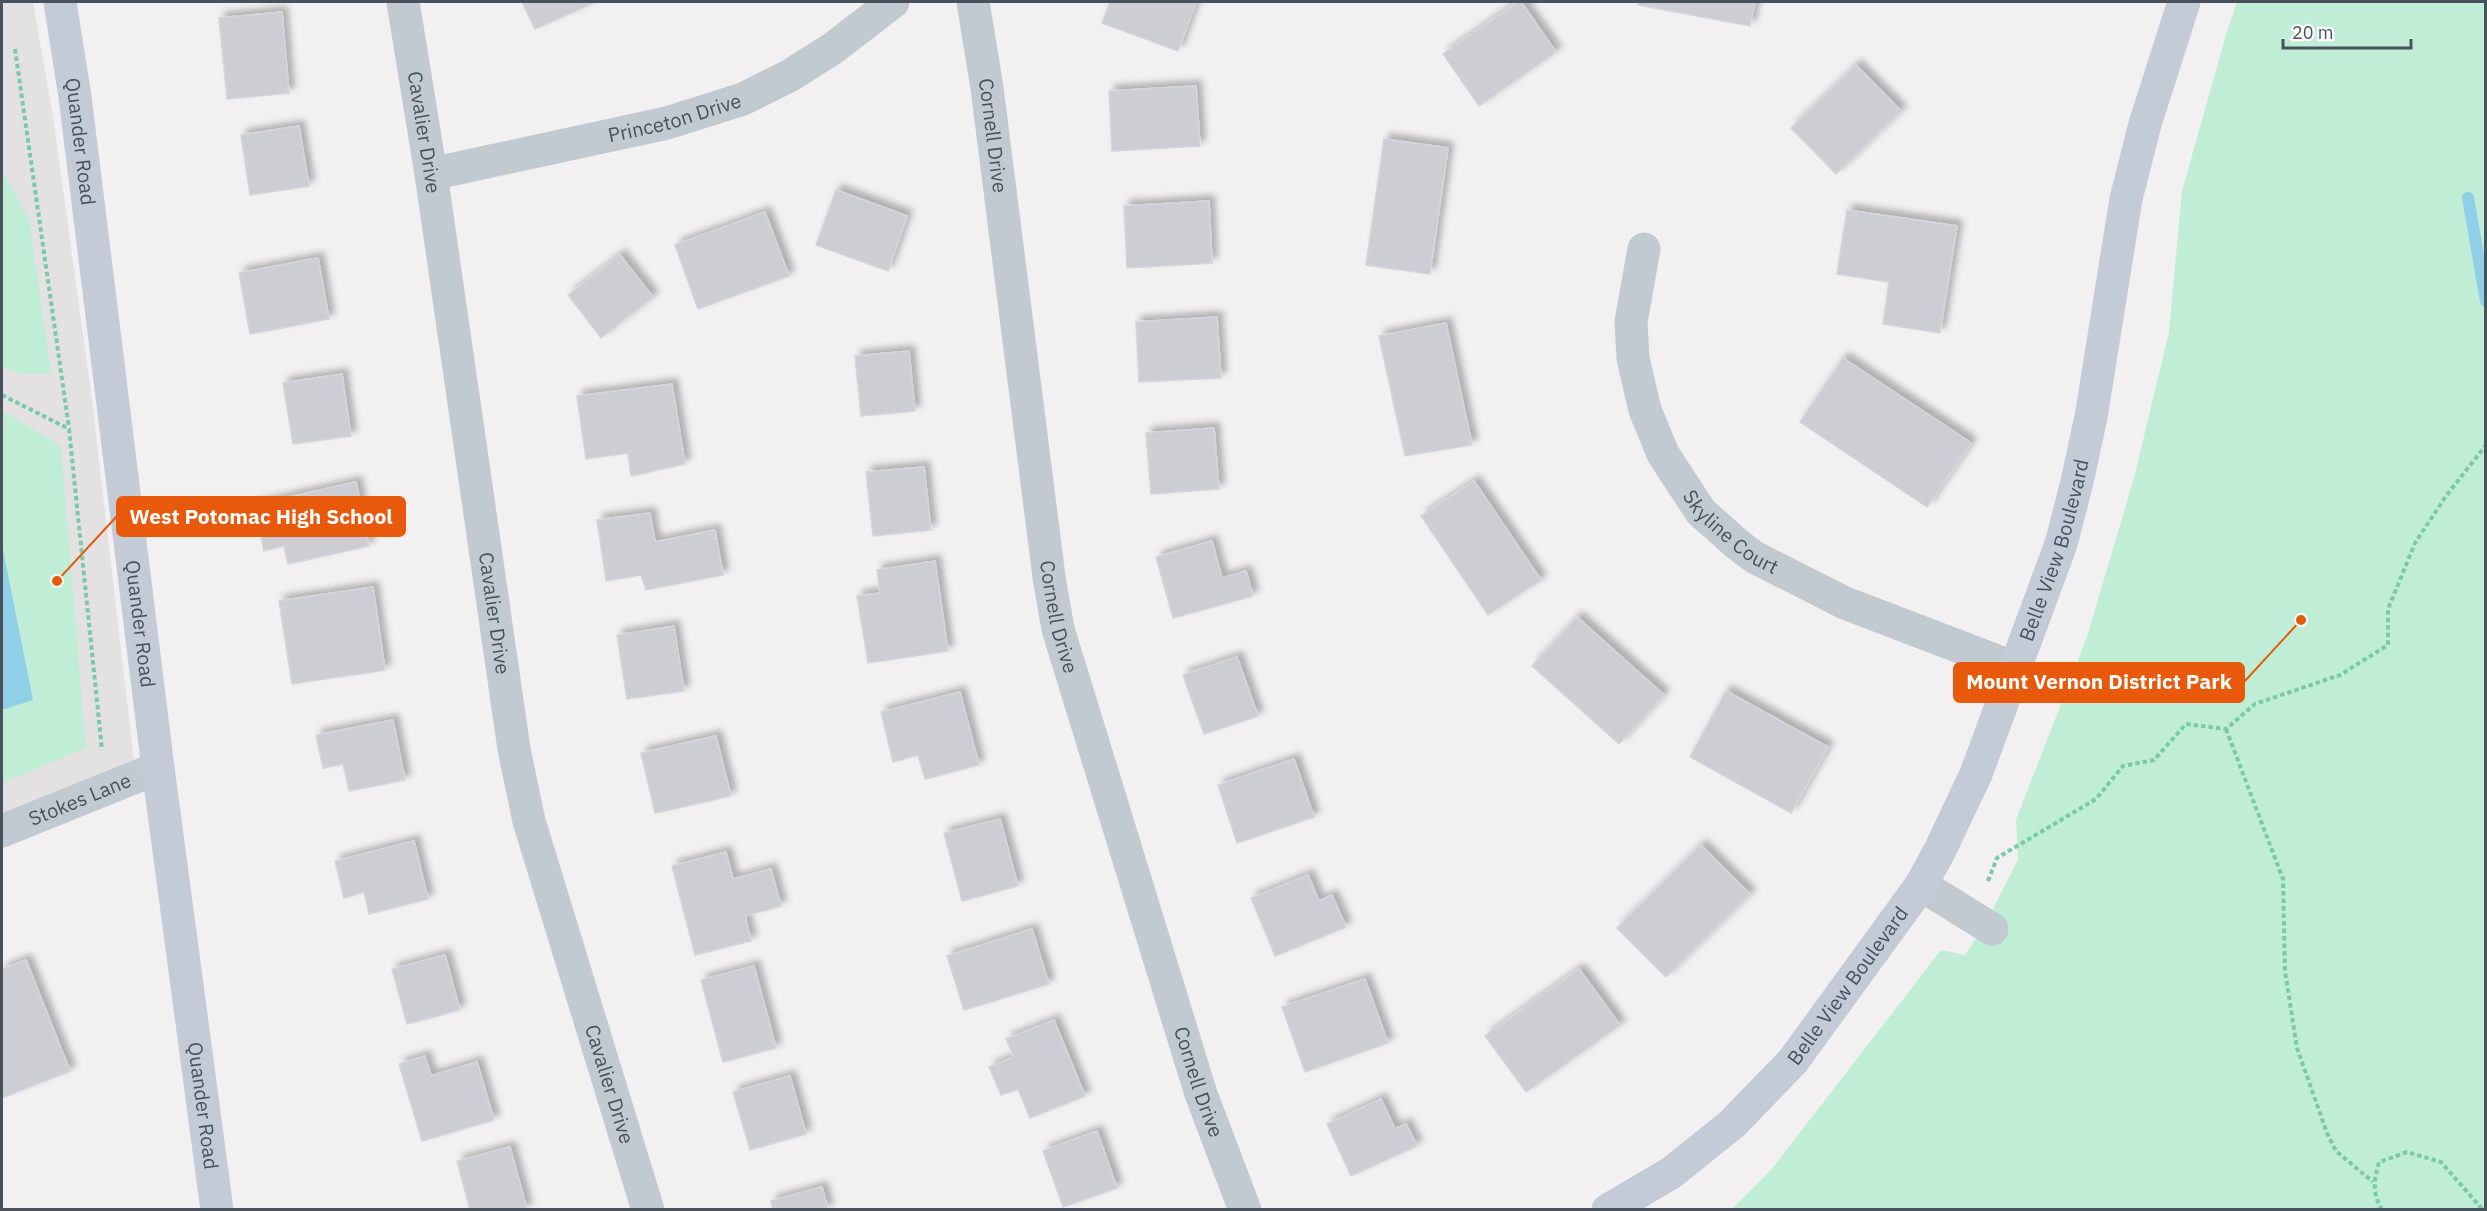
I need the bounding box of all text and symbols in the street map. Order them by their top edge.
scale bar [2283,12,2410,50]
text: 20 m [2292,21,2334,44]
street label: Cavalier Drive [401,69,448,195]
street label: Quander Road [59,76,102,207]
street label: Cornell Drive [973,76,1014,194]
street label: Princeton Drive [605,86,745,148]
street label: Belle View Boulevard [2012,456,2095,645]
street label: Skyline Court [1677,484,1783,580]
callout: West Potomac High School [117,497,405,536]
text: West Potomac High School [129,502,393,530]
street label: Cavalier Drive [473,550,517,676]
street label: Quander Road [119,558,162,689]
street label: Cornell Drive [1034,559,1085,677]
callout: Mount Vernon District Park [1954,663,2244,702]
text: Mount Vernon District Park [1966,667,2233,695]
street label: Stokes Lane [24,766,135,832]
street label: Belle View Boulevard [1781,901,1914,1070]
street label: Cavalier Drive [579,1021,641,1147]
street label: Cornell Drive [1168,1023,1230,1141]
street label: Quander Road [182,1040,225,1171]

